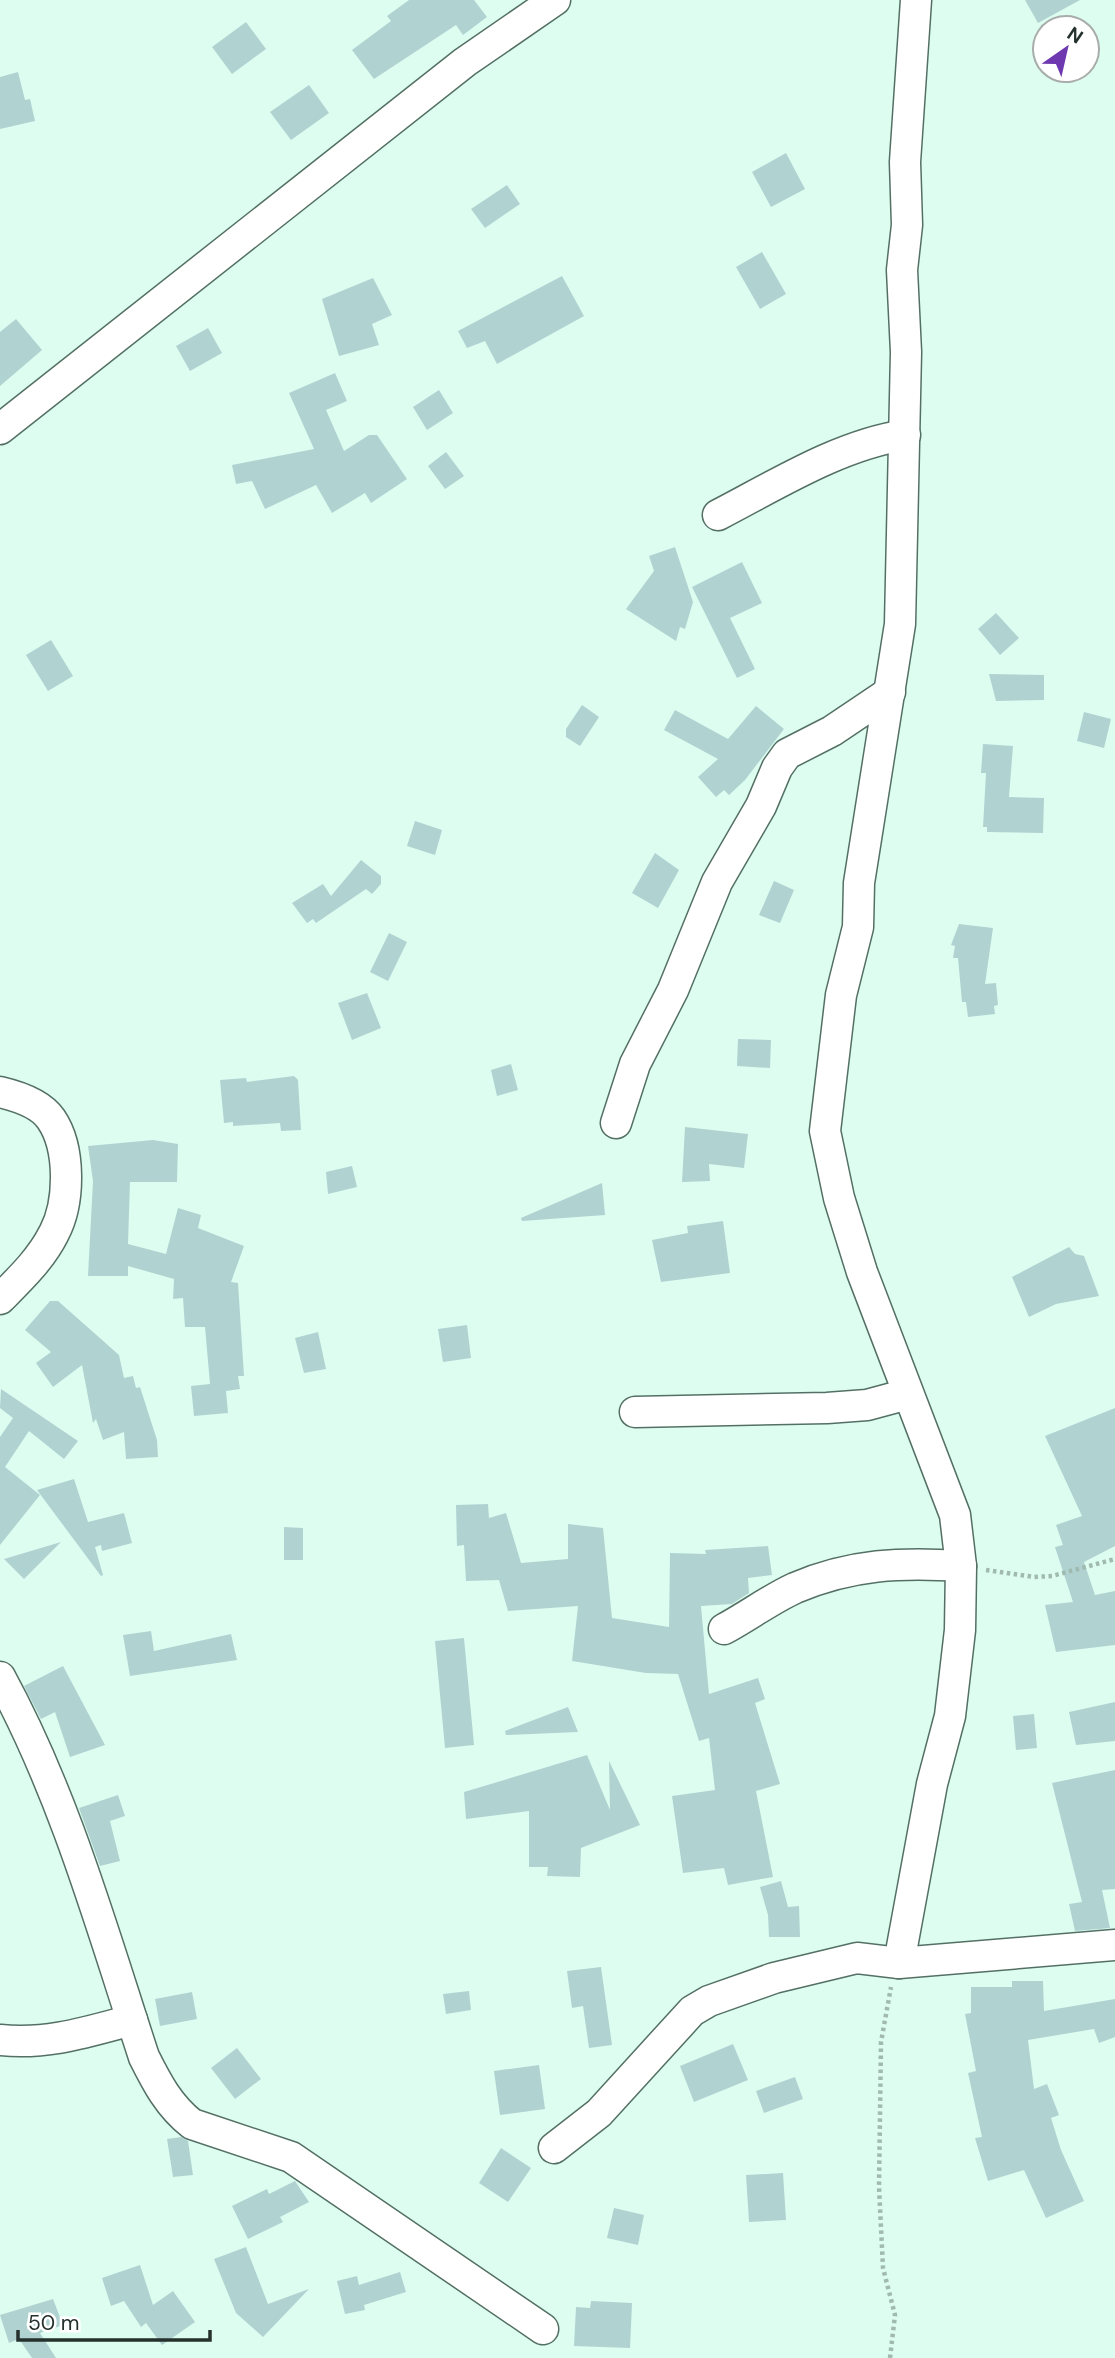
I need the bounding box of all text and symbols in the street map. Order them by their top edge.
north arrow [1031,14,1101,84]
text: N [1062,21,1088,50]
scale bar [18,2298,210,2342]
text: 50 m [28,2309,79,2337]

